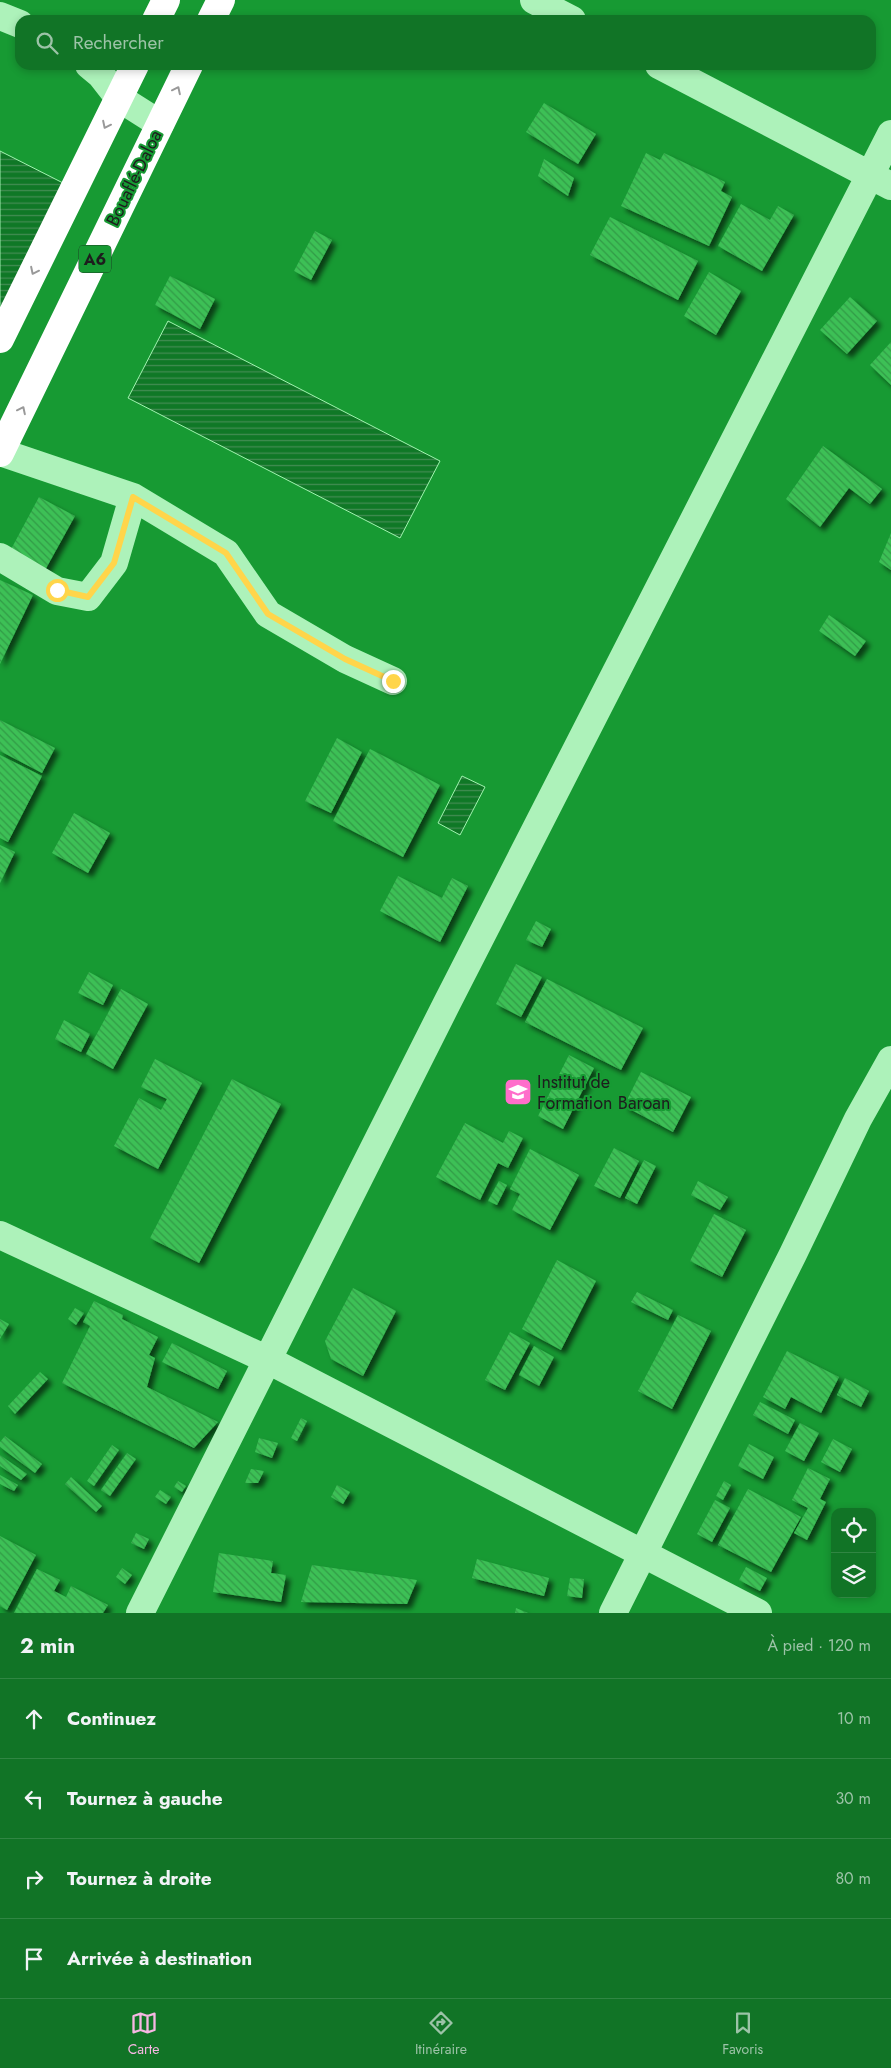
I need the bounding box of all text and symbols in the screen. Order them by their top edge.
search box [15,15,876,70]
icon: search [33,29,61,57]
text: Rechercher [73,29,164,56]
one-way arrow [171,86,181,95]
one-way arrow [102,119,112,128]
street label: Bouaflé-Daloa [100,126,168,230]
road number: A6 [79,245,111,272]
one-way arrow [30,265,40,274]
one-way arrow [15,406,26,415]
route start [46,579,69,602]
route end [382,670,405,693]
place label: Institut de Formation Baroan [537,1069,670,1116]
school or university icon: Institut de Formation Baroan [503,1077,533,1107]
map controls [831,1508,876,1598]
button: locate [831,1508,876,1553]
button: layers [831,1553,876,1598]
text: 2 min [20,1631,75,1661]
text: À pied · 120 m [767,1634,871,1657]
icon: ahead [20,1705,48,1733]
text: Continuez [67,1705,156,1732]
text: 10 m [837,1707,871,1730]
icon: left [20,1785,48,1813]
text: Tournez à gauche [67,1785,223,1812]
text: 30 m [835,1787,871,1810]
icon: right [20,1865,48,1893]
text: Tournez à droite [67,1865,212,1892]
text: 80 m [835,1867,871,1890]
icon: arrive [20,1945,48,1973]
text: Arrivée à destination [67,1945,252,1972]
tab: Carte [128,2009,159,2059]
tab: Itinéraire [415,2009,467,2059]
tab: Favoris [722,2009,763,2059]

